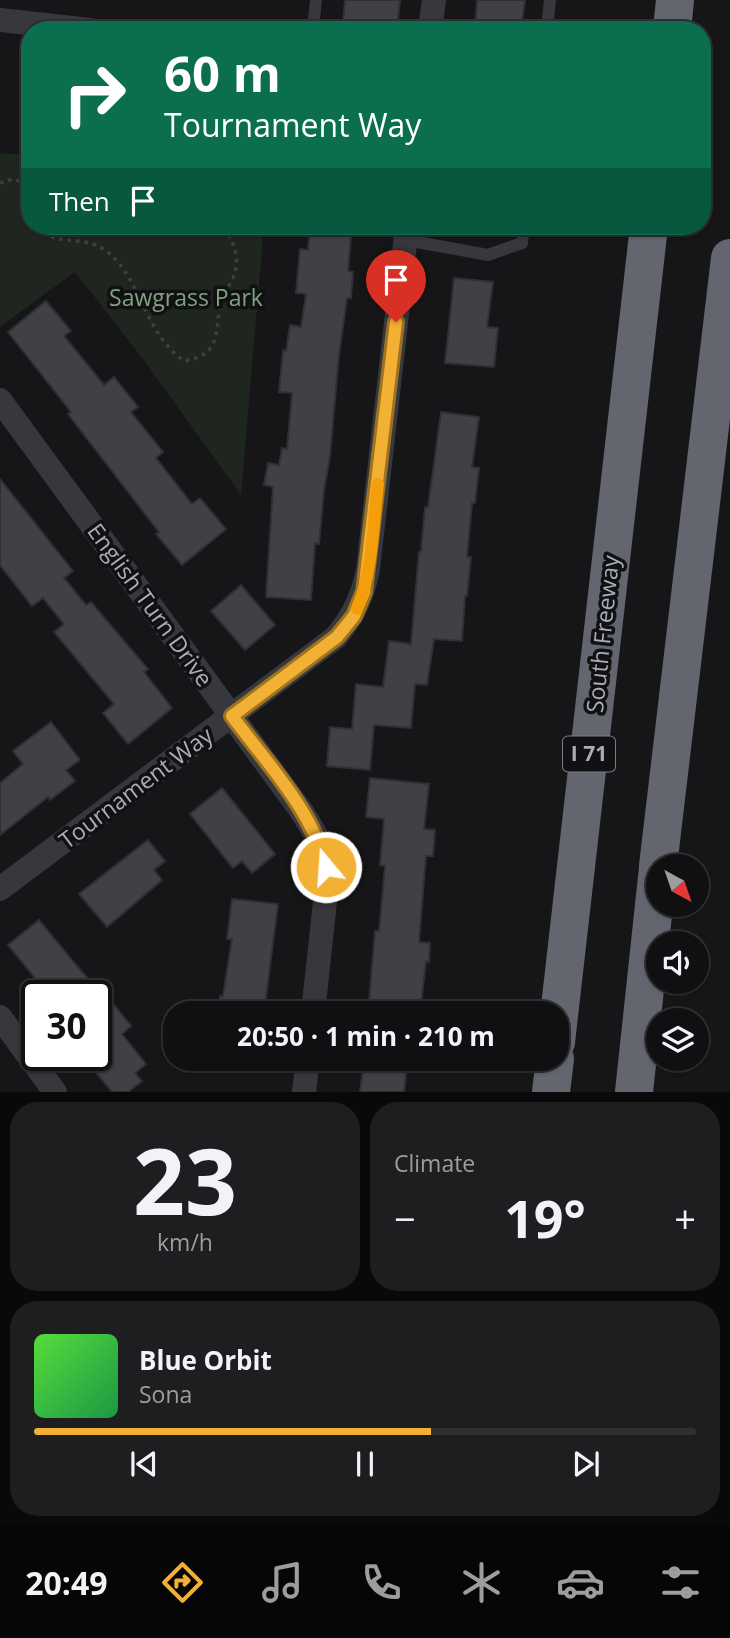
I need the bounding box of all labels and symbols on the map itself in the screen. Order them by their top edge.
pin [366,250,426,322]
park label: Sawgrass Park [109,281,263,313]
street label: English Turn Drive [81,516,221,693]
street label: South Freeway [578,553,626,714]
street label: Tournament Way [52,718,219,856]
road number: I 71 [563,736,615,772]
position arrow [289,830,363,904]
north arrow [646,854,709,917]
speed limit sign: 30 [21,980,112,1071]

